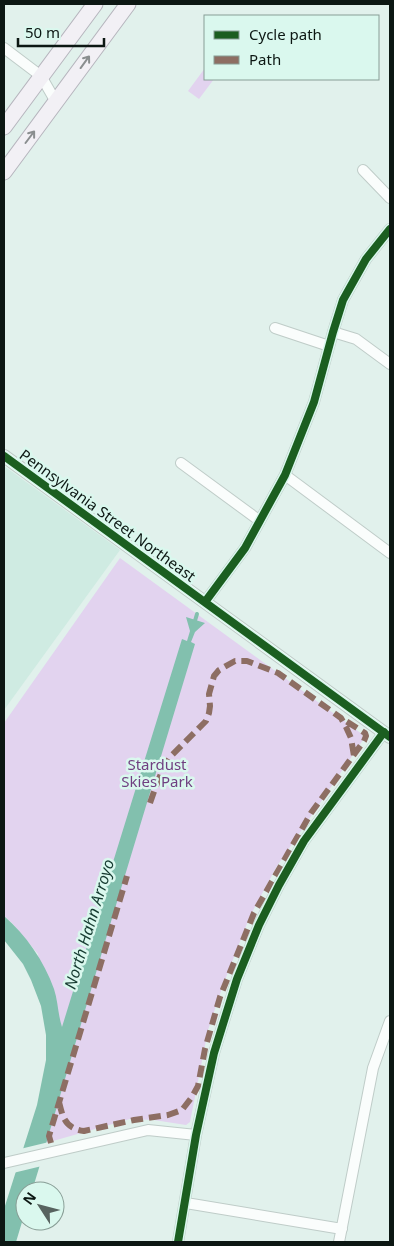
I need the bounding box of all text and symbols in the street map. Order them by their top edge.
scale bar [18,15,104,47]
legend [204,15,379,80]
text: 50 m [25,22,60,42]
text: Cycle path [249,24,322,44]
text: Path [249,49,281,69]
one-way arrow [80,55,90,69]
one-way arrow [25,130,35,144]
street label: Pennsylvania Street Northeast [16,444,200,586]
park label: Stardust Skies Park [121,754,193,791]
water label: North Hahn Arroyo [59,856,119,992]
north arrow [15,1181,65,1231]
text: N [18,1188,40,1208]

